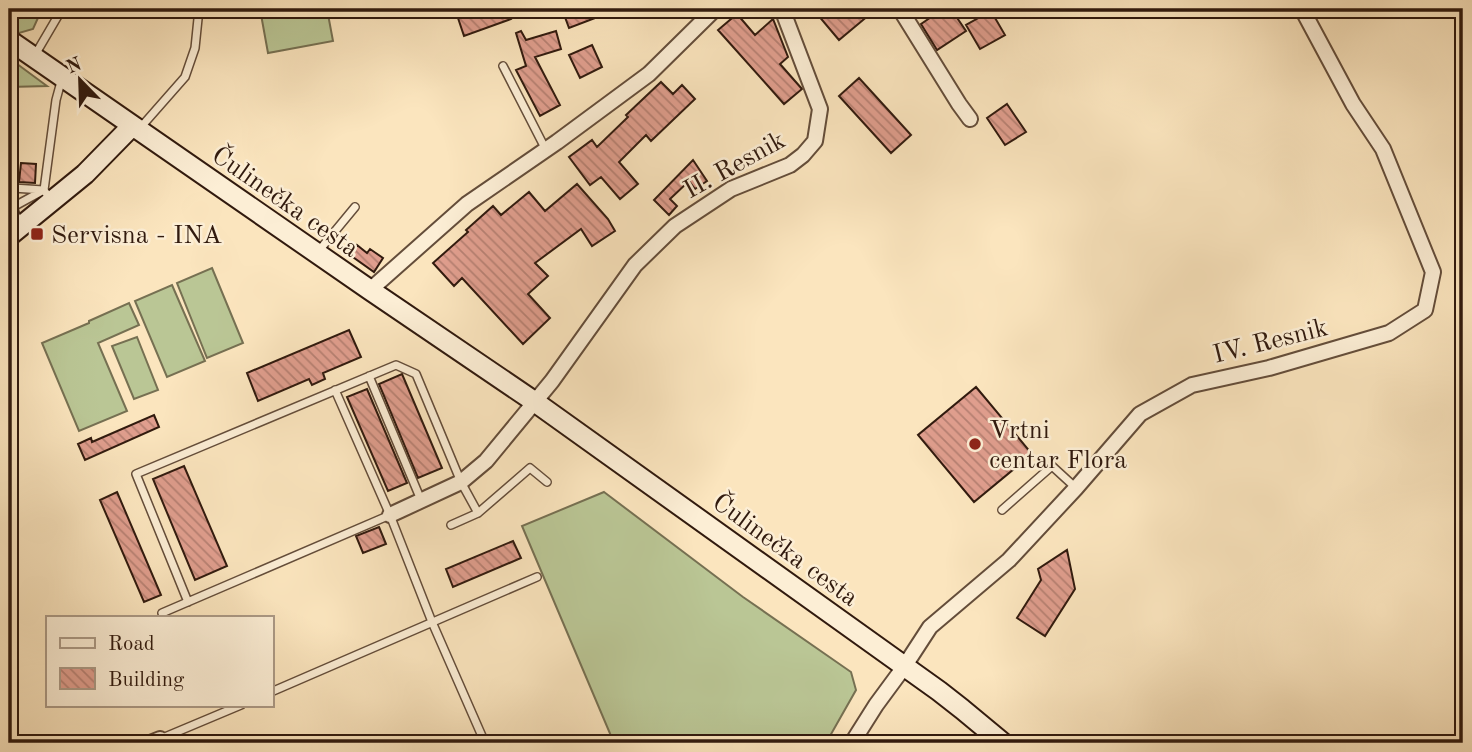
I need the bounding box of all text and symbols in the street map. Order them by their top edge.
north arrow [46,46,116,116]
text: N [64,55,85,78]
street label: II. Resnik [680,127,790,204]
street label: Čulinečka cesta [207,138,366,263]
place label: Servisna - INA [51,223,222,249]
marker: Servisna - INA [29,226,45,242]
street label: IV. Resnik [1210,315,1331,369]
place label: Vrtni centar Flora [989,418,1127,474]
marker: Vrtni centar Flora [967,436,983,452]
street label: Čulinečka cesta [707,485,865,612]
legend [46,616,273,706]
text: Road [108,634,155,655]
text: Building [108,670,185,691]

